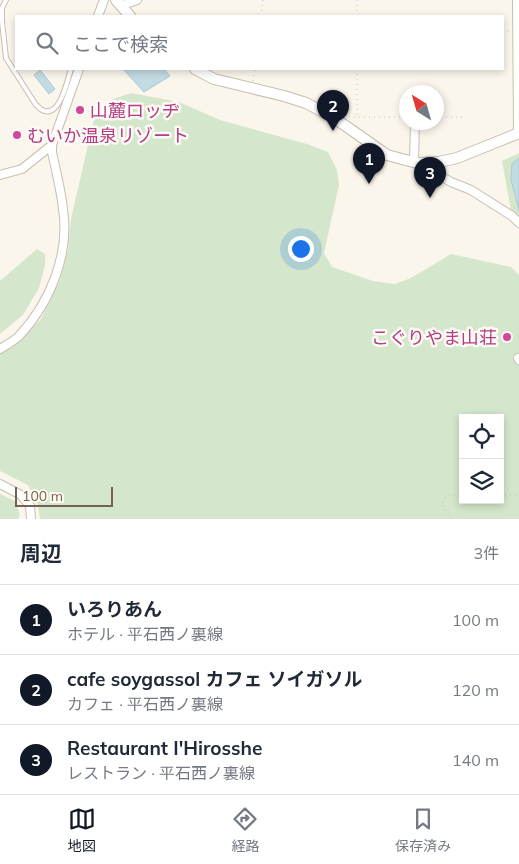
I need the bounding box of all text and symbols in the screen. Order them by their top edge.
search box [15,15,504,70]
icon: search [33,29,61,57]
text: ここで検索 [73,32,168,56]
north arrow [399,85,444,130]
pin: 2 [317,90,349,131]
place label: 山麓ロッヂ [90,99,180,122]
marker: 山麓ロッヂ [74,104,86,116]
place label: むいか温泉リゾート [27,124,189,147]
marker: むいか温泉リゾート [11,129,23,141]
pin: 1 [353,143,385,184]
pin: 3 [414,157,446,198]
your location [288,236,314,262]
place label: こぐりやま山荘 [371,326,497,349]
marker: こぐりやま山荘 [501,331,513,343]
map controls [459,414,504,504]
button: locate [459,414,504,459]
button: layers [459,459,504,504]
scale bar [15,484,112,507]
text: 100 m [22,487,63,505]
text: 周辺 [20,540,62,566]
text: 3件 [473,543,499,563]
text: いろりあん [67,597,162,621]
text: 1 [31,610,41,630]
text: 100 m [452,610,499,630]
text: ホテル · 平石西ノ裏線 [67,624,223,644]
text: cafe soygassol カフェ ソイガソル [67,667,363,691]
text: 2 [31,680,41,700]
text: 120 m [452,680,499,700]
text: カフェ · 平石西ノ裏線 [67,694,223,714]
text: Restaurant I'Hirosshe [67,736,262,760]
text: 3 [31,750,41,770]
text: 140 m [452,750,499,770]
text: レストラン · 平石西ノ裏線 [67,763,255,783]
tab: 地図 [68,805,96,855]
tab: 経路 [231,805,259,855]
tab: 保存済み [395,805,451,855]

